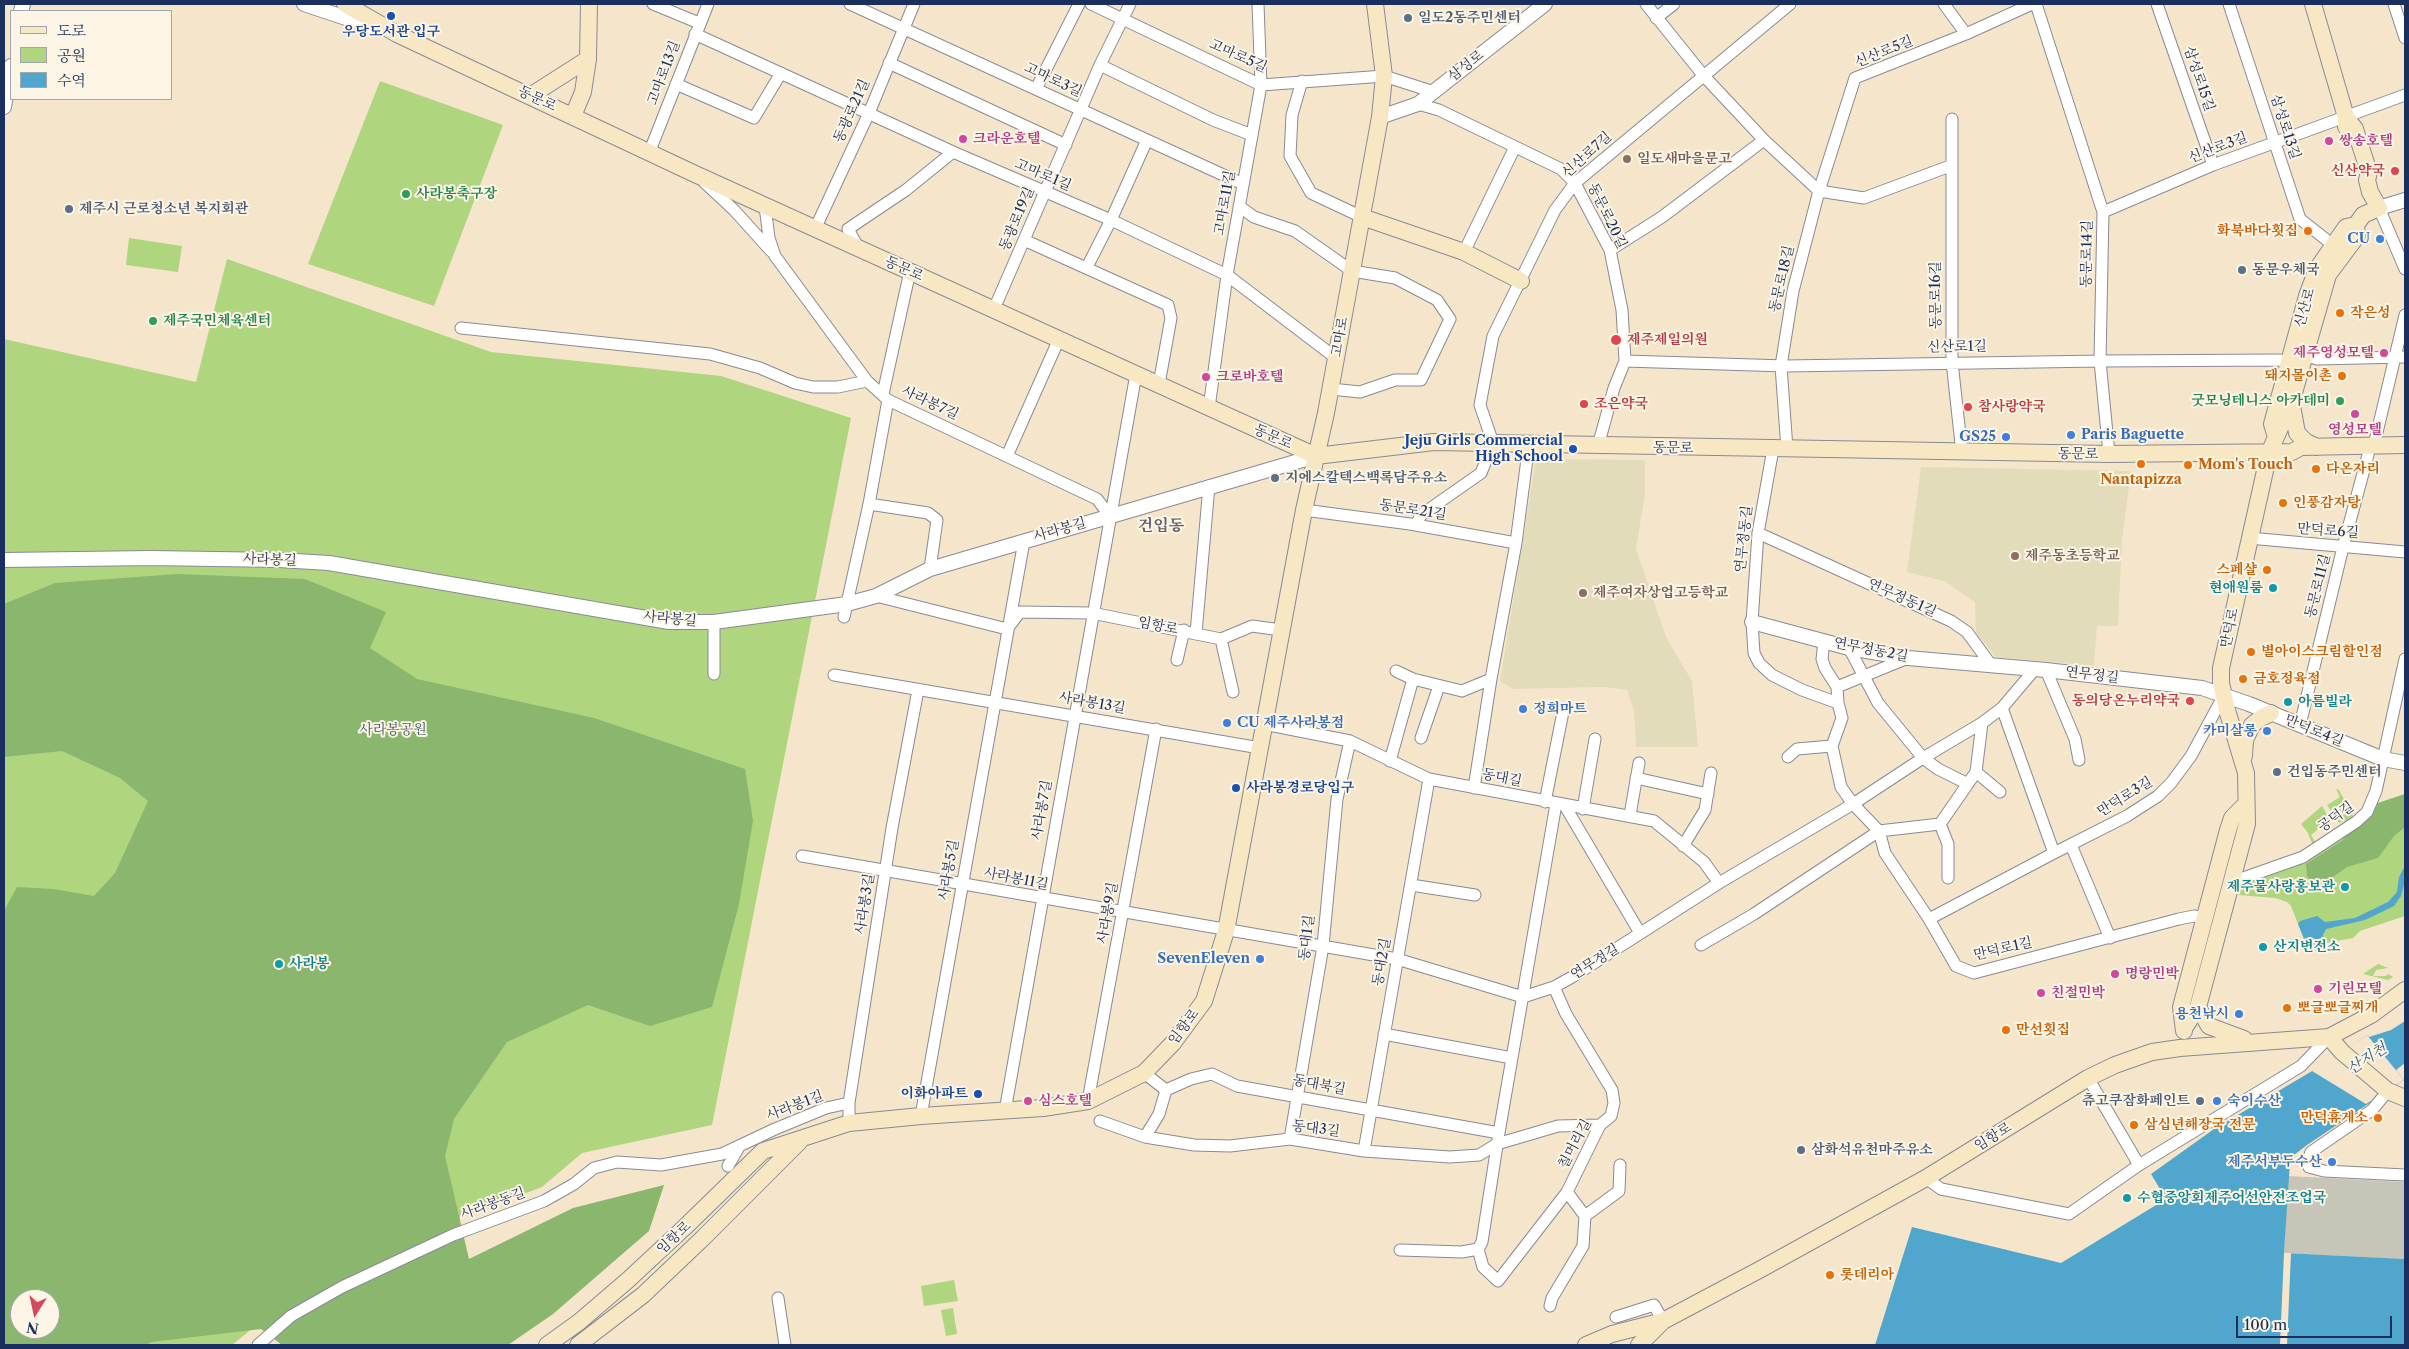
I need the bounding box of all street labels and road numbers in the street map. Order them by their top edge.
street label: 신산로5길 [1852,33,1916,71]
street label: 고마로5길 [1206,36,1270,76]
street label: 고마로13길 [644,38,684,108]
street label: 삼성로15길 [2180,44,2218,114]
street label: 삼성로 [1445,47,1487,85]
street label: 고마로3길 [1021,59,1085,101]
street label: 동광로21길 [830,77,874,145]
street label: 동문로 [515,83,559,115]
street label: 삼성로13길 [2267,92,2303,162]
street label: 신산로7길 [1559,128,1615,182]
street label: 신산로3길 [2186,129,2250,167]
street label: 고마로1길 [1012,156,1074,194]
street label: 고마로11길 [1211,169,1239,237]
street label: 동문로20길 [1584,180,1630,252]
street label: 동광로19길 [996,184,1038,254]
street label: 동문로14길 [2078,220,2096,288]
street label: 동문로18길 [1766,244,1798,314]
street label: 동문로 [882,253,926,285]
street label: 동문로16길 [1928,261,1944,329]
street label: 신산로 [2291,286,2319,330]
street label: 고마로 [1328,316,1352,358]
street label: 신산로1길 [1927,338,1987,356]
street label: 사라봉7길 [899,382,961,424]
street label: 동문로 [1251,421,1295,453]
street label: 동문로 [1653,439,1693,457]
street label: 동문로 [2058,445,2098,463]
street label: 동문로21길 [1378,496,1448,524]
street label: 연무정동길 [1732,504,1756,574]
street label: 사라봉길 [1032,514,1088,546]
street label: 만덕로6길 [2296,520,2360,542]
street label: 사라봉길 [243,551,297,569]
street label: 동문로11길 [2302,552,2334,620]
street label: 연무정동1길 [1865,575,1939,621]
street label: 만덕로 [2218,606,2242,650]
street label: 사라봉길 [642,608,698,630]
street label: 임항로 [1136,614,1180,638]
street label: 연무정동2길 [1832,635,1910,665]
street label: 연무정길 [2064,663,2120,687]
street label: 사라봉13길 [1057,689,1127,717]
street label: 만덕로4길 [2282,712,2346,750]
street label: 동대길 [1480,766,1524,790]
street label: 만덕로3길 [2094,774,2156,820]
street label: 사라봉7길 [1028,779,1056,841]
street label: 공덕길 [2315,798,2357,836]
street label: 사라봉5길 [935,838,963,902]
street label: 사라봉11길 [982,864,1050,894]
street label: 사라봉3길 [852,872,878,936]
street label: 사라봉9길 [1094,881,1122,945]
street label: 동대1길 [1296,914,1318,962]
street label: 만덕로1길 [1972,934,2034,964]
street label: 동대2길 [1370,937,1394,987]
street label: 연무정길 [1568,941,1622,983]
street label: 임항로 [1165,1006,1203,1048]
street label: 동대북길 [1291,1072,1347,1098]
street label: 사라봉1길 [764,1087,826,1125]
street label: 칠머리길 [1555,1116,1595,1172]
street label: 동대3길 [1291,1118,1341,1140]
street label: 임항로 [1971,1119,2015,1155]
street label: 사라봉동길 [458,1185,528,1223]
street label: 임항로 [653,1218,695,1258]

